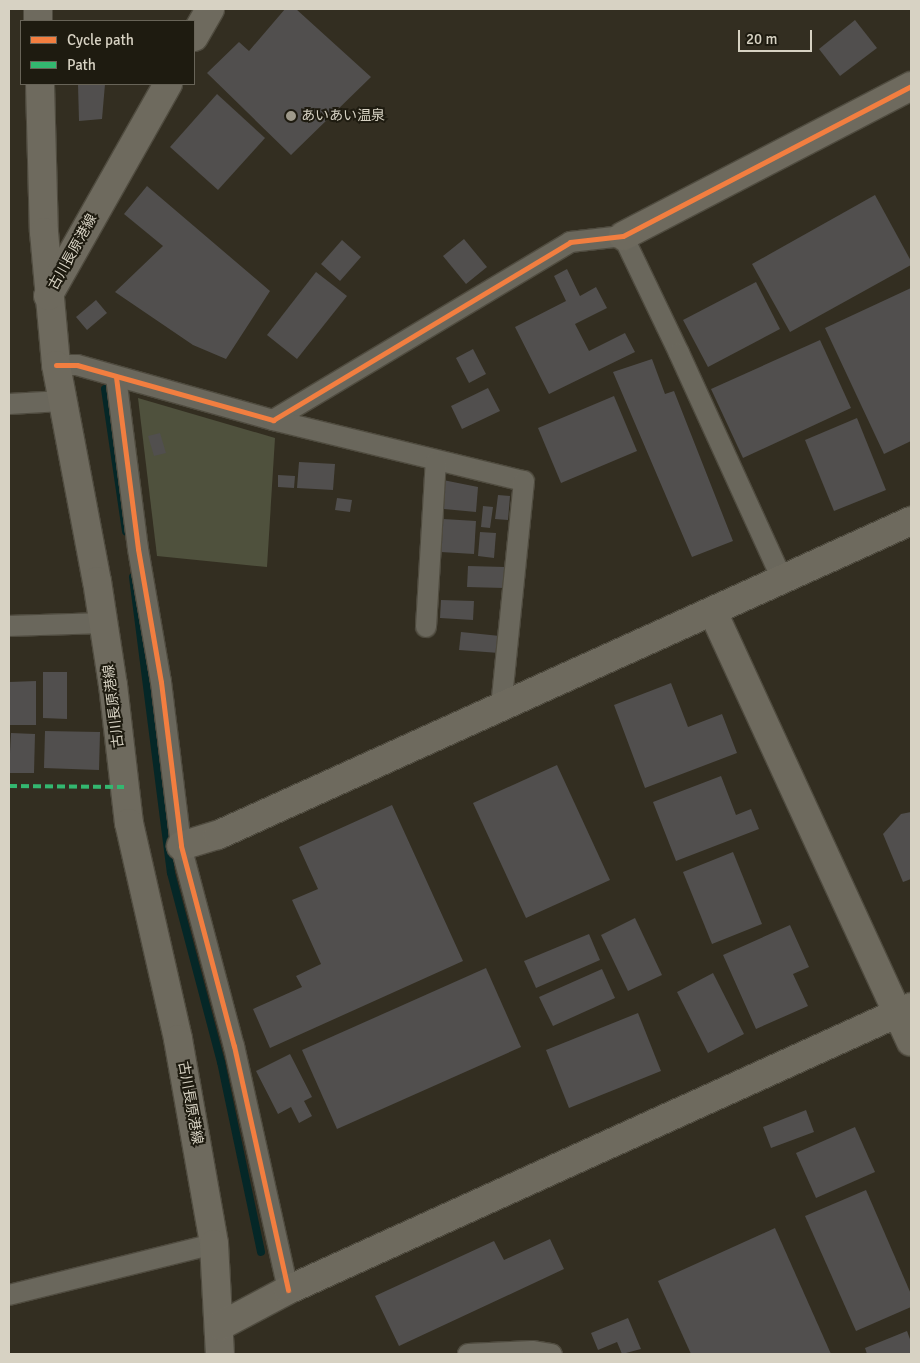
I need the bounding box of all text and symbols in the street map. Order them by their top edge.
legend [20,20,195,85]
scale bar [740,20,814,52]
text: 20 m [746,30,777,48]
text: Cycle path [67,31,134,49]
text: Path [67,56,96,74]
place label: あいあい温泉 [301,108,385,124]
marker: あいあい温泉 [285,110,297,122]
street label: 古川長原港線 [45,211,101,293]
street label: 古川長原港線 [101,663,127,749]
street label: 古川長原港線 [174,1060,206,1146]

